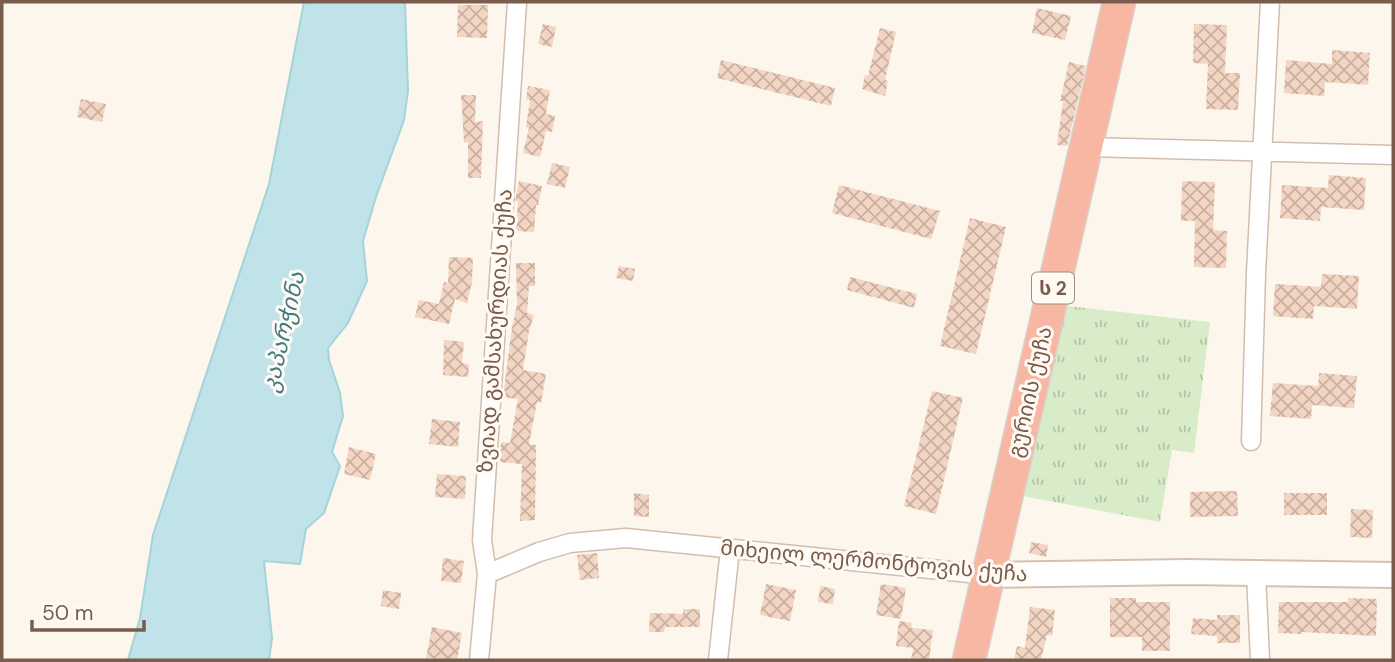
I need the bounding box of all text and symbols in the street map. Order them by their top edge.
street label: ზვიად გამსახურდიას ქუჩა [471,188,519,474]
water label: კაპარჭინა [255,268,312,395]
road number: ს 2 [1032,272,1074,304]
street label: გურიის ქუჩა [1001,324,1059,460]
street label: მიხეილ ლერმონტოვის ქუჩა [719,534,1029,588]
scale bar [32,588,144,632]
text: 50 m [42,599,93,627]

